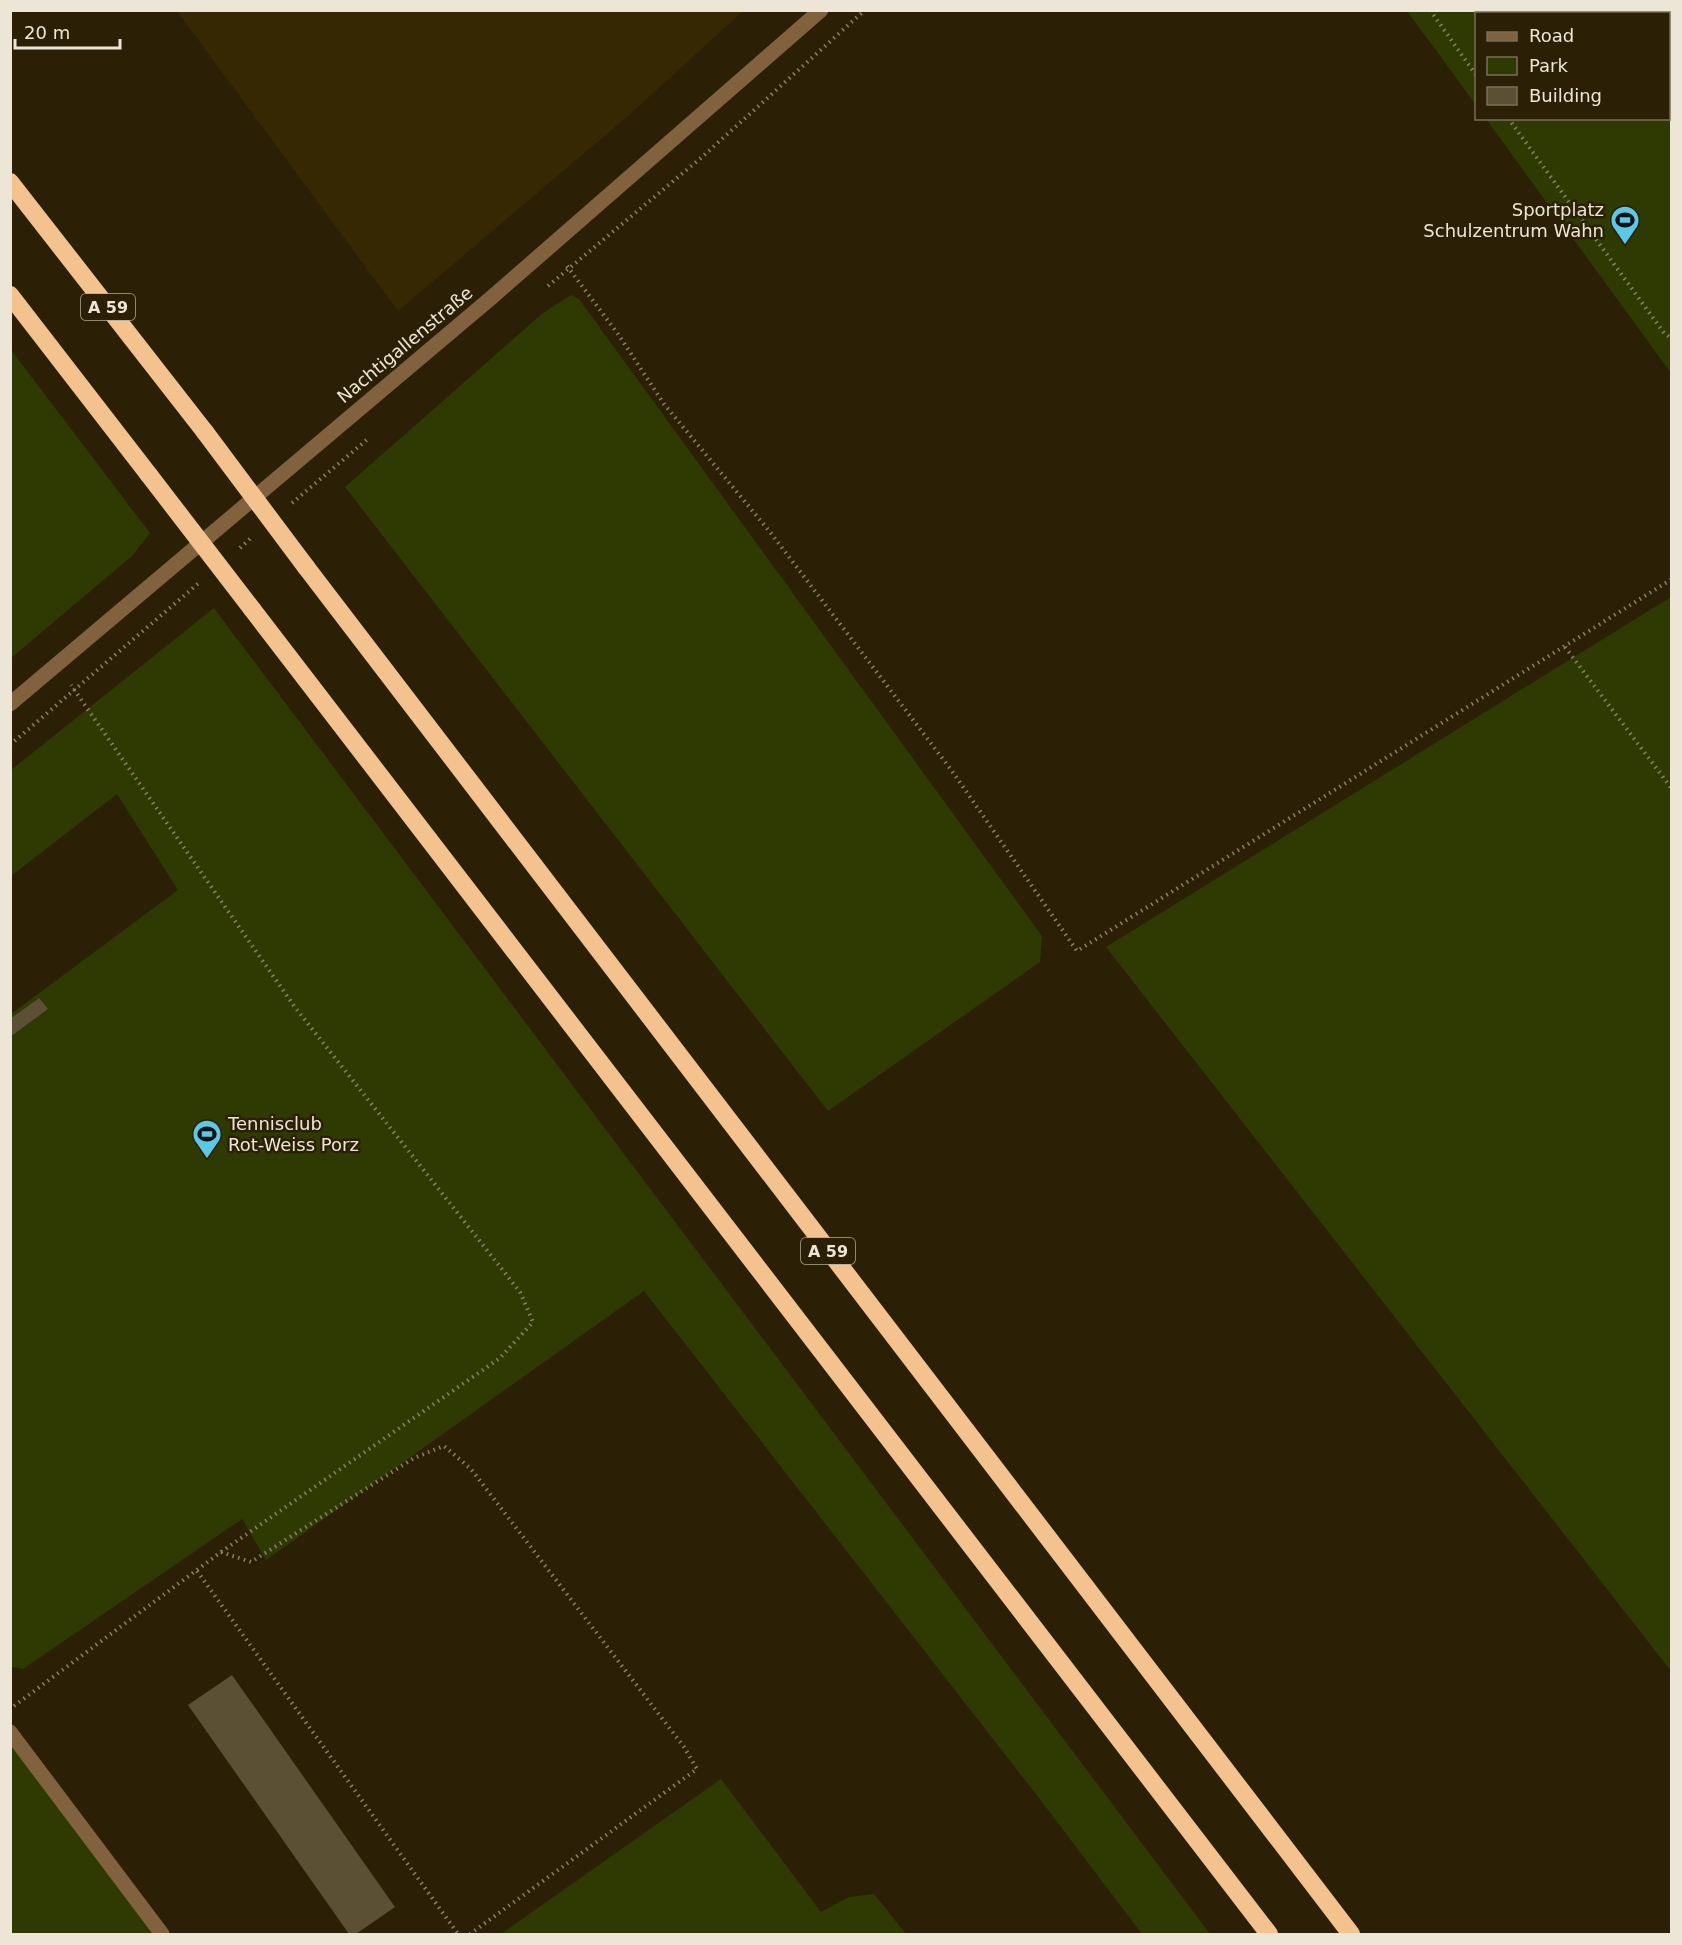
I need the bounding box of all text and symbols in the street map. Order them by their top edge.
scale bar [15,12,120,50]
legend [1475,12,1670,120]
text: 20 m [24,22,70,43]
text: Road [1529,25,1574,46]
text: Park [1529,55,1568,76]
text: Building [1529,85,1602,106]
place label: Sportplatz Schulzentrum Wahn [1423,199,1604,241]
sports icon: Sportplatz Schulzentrum Wahn [1609,204,1641,246]
street label: Nachtigallenstraße [333,282,477,407]
road number: A 59 [81,294,135,320]
place label: Tennisclub Rot-Weiss Porz [227,1113,359,1155]
sports icon: Tennisclub Rot-Weiss Porz [191,1118,223,1160]
road number: A 59 [801,1238,855,1264]

